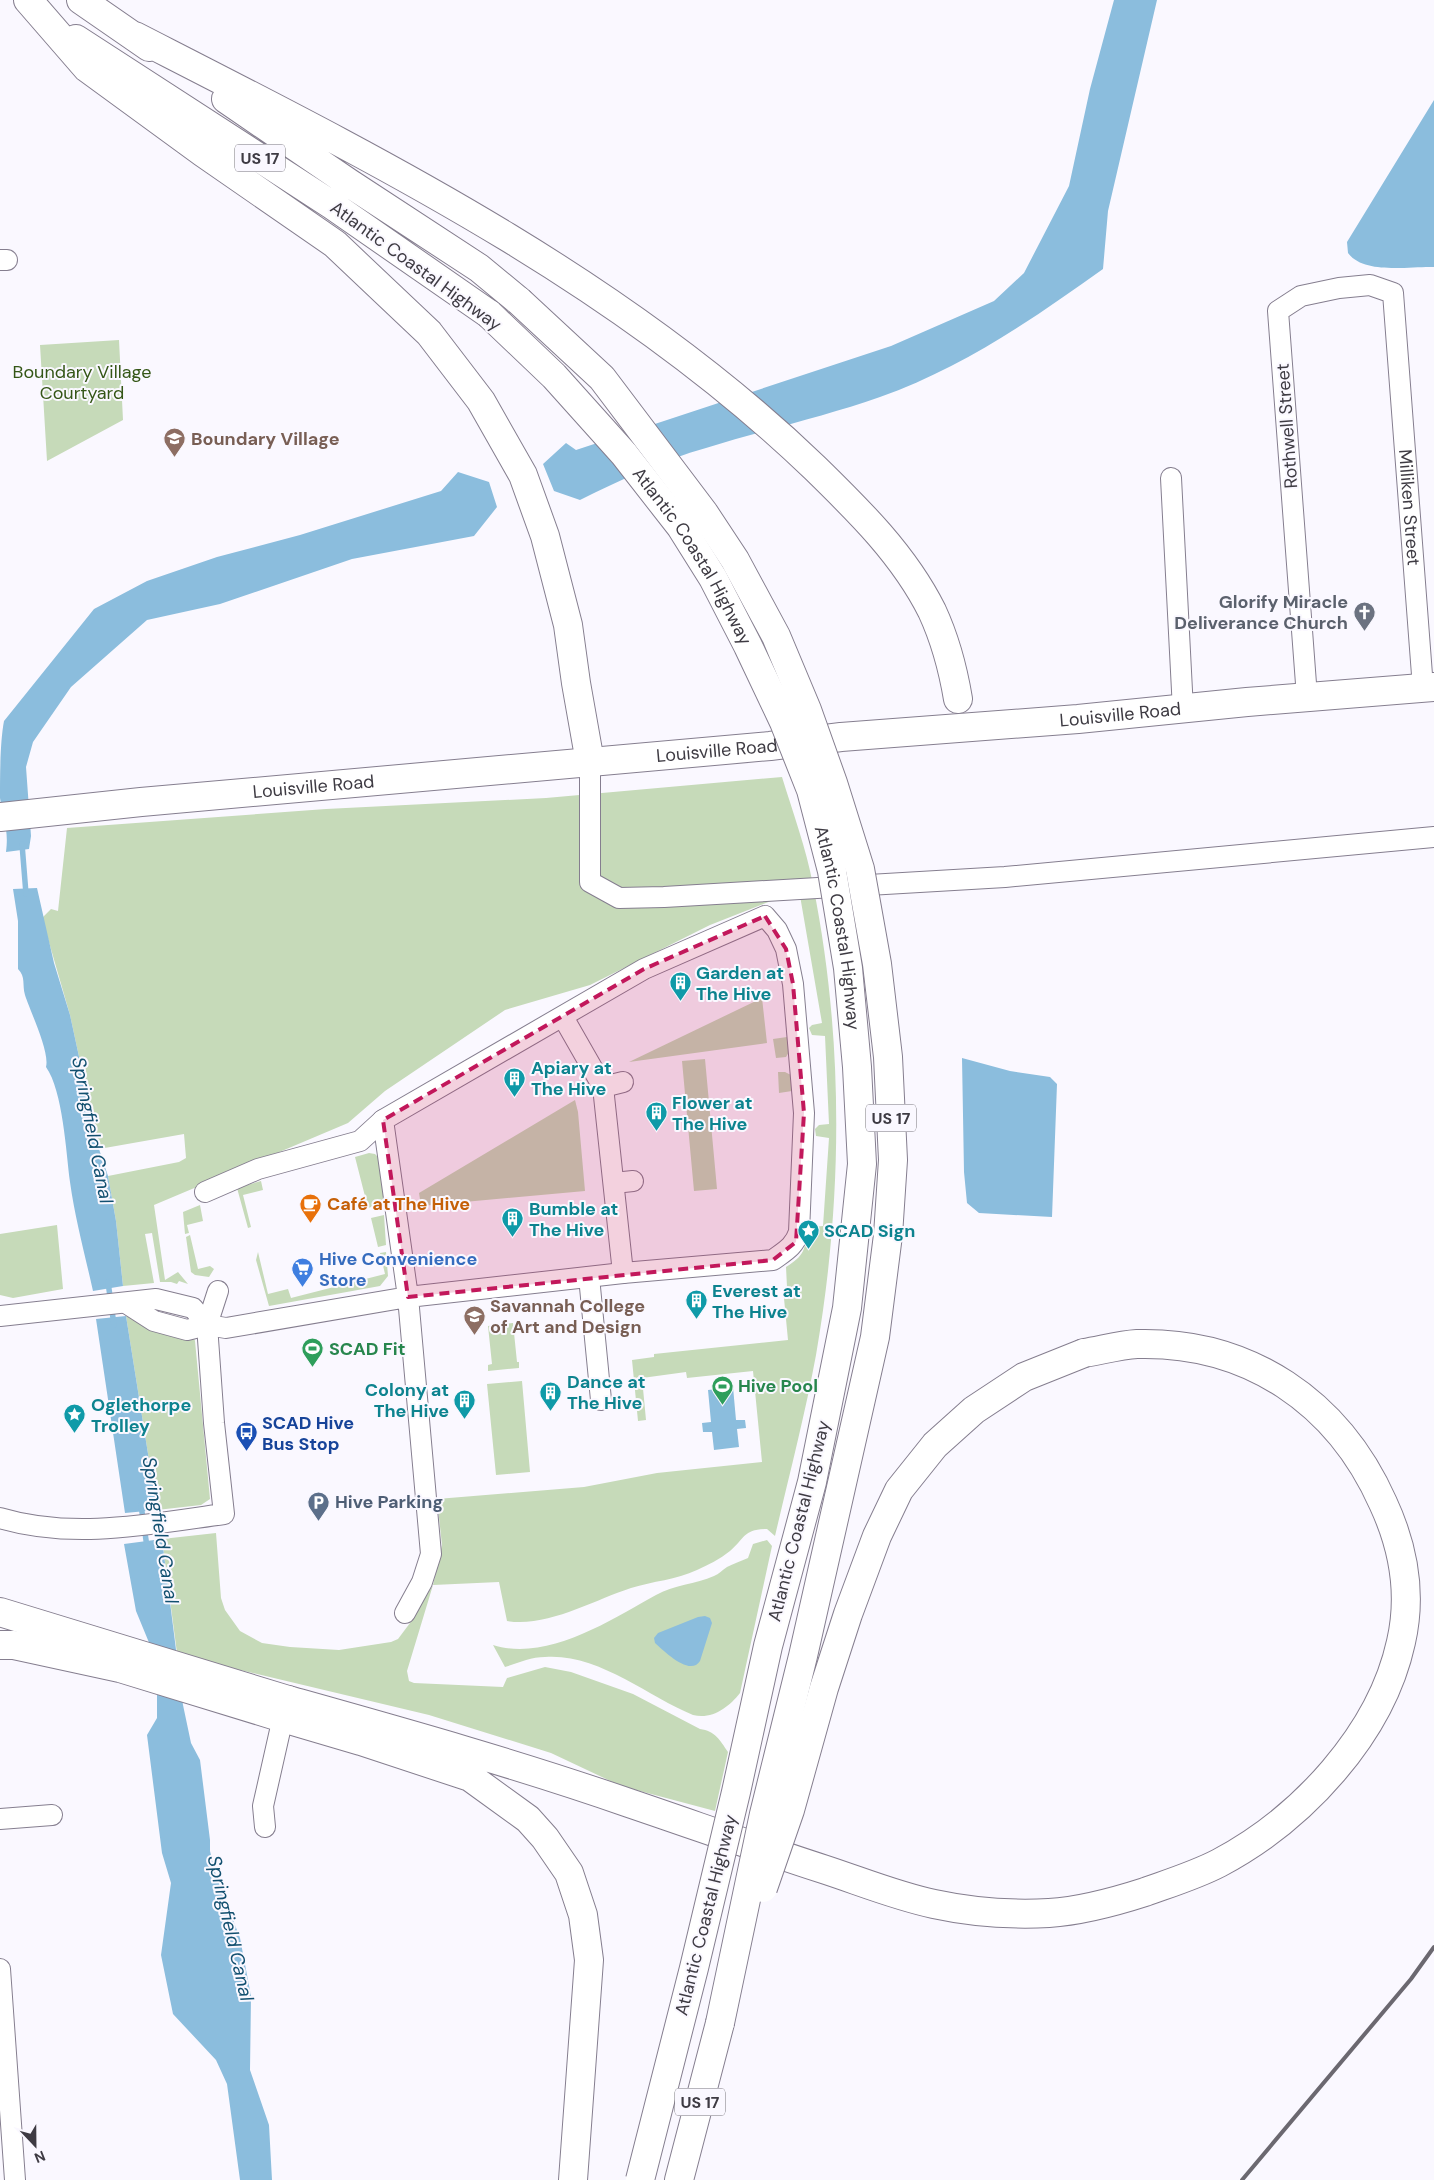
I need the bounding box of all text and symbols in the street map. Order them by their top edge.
road number: US 17 [235,144,285,172]
street label: Atlantic Coastal Highway [325,196,507,336]
park label: Boundary Village Courtyard [13,360,151,405]
street label: Rothwell Street [1271,363,1303,489]
school or university icon: Boundary Village [163,427,187,458]
place label: Boundary Village [191,427,340,451]
street label: Milliken Street [1393,448,1426,567]
street label: Atlantic Coastal Highway [627,462,757,649]
place label: Glorify Miracle Deliverance Church [1174,590,1348,635]
church icon: Glorify Miracle Deliverance Church [1352,600,1376,631]
street label: Louisville Road [1059,697,1182,732]
street label: Louisville Road [655,733,779,768]
street label: Louisville Road [252,769,375,804]
street label: Atlantic Coastal Highway [809,823,866,1031]
place label: Garden at The Hive [696,961,784,1006]
building icon: Garden at The Hive [668,971,692,1002]
water label: Springfield Canal [66,1055,119,1206]
place label: Apiary at The Hive [531,1056,612,1101]
building icon: Apiary at The Hive [503,1066,527,1097]
place label: Flower at The Hive [672,1091,753,1136]
building icon: Flower at The Hive [644,1101,668,1132]
road number: US 17 [866,1104,916,1132]
cafe icon: Café at The Hive [299,1192,323,1223]
place label: Café at The Hive [327,1192,470,1216]
place label: Bumble at The Hive [529,1197,618,1242]
building icon: Bumble at The Hive [501,1207,525,1238]
place icon: SCAD Sign [796,1219,820,1250]
place label: SCAD Sign [824,1219,915,1243]
place label: Hive Convenience Store [319,1247,477,1292]
supermarket icon: Hive Convenience Store [291,1257,315,1288]
place label: Everest at The Hive [712,1279,801,1324]
building icon: Everest at The Hive [684,1289,708,1320]
place label: Savannah College of Art and Design [490,1294,645,1339]
school or university icon: Savannah College of Art and Design [462,1304,486,1335]
sports icon: SCAD Fit [301,1337,325,1368]
place label: SCAD Fit [329,1337,405,1361]
place label: Dance at The Hive [567,1370,646,1415]
sports icon: Hive Pool [710,1374,734,1405]
place label: Hive Pool [738,1374,818,1398]
place label: Colony at The Hive [365,1378,449,1423]
building icon: Dance at The Hive [539,1380,563,1411]
building icon: Colony at The Hive [453,1388,477,1419]
place label: Oglethorpe Trolley [91,1393,191,1438]
place icon: Oglethorpe Trolley [63,1403,87,1434]
place label: SCAD Hive Bus Stop [262,1411,354,1456]
street label: Atlantic Coastal Highway [762,1418,836,1624]
bus stop icon: SCAD Hive Bus Stop [234,1421,258,1452]
water label: Springfield Canal [137,1455,185,1606]
parking icon: Hive Parking [307,1490,331,1521]
place label: Hive Parking [335,1490,443,1514]
street label: Atlantic Coastal Highway [669,1812,743,2018]
water label: Springfield Canal [202,1853,260,2004]
road number: US 17 [675,2088,725,2116]
north arrow [10,2120,60,2170]
text: N [32,2147,48,2167]

